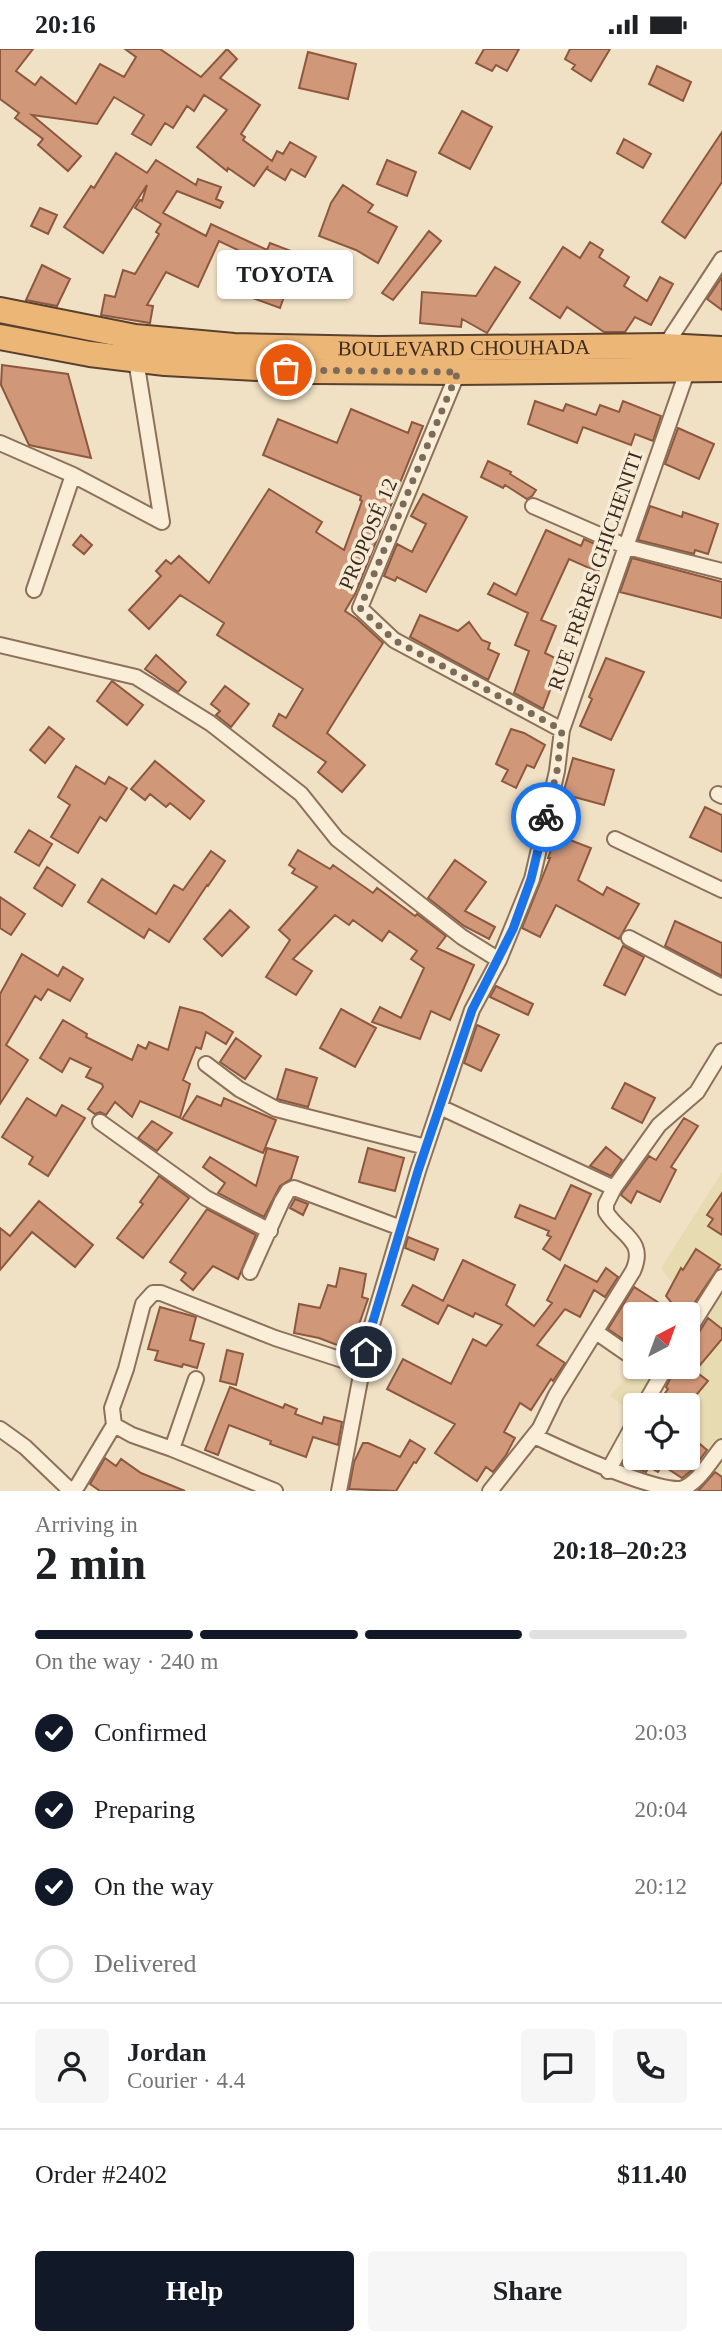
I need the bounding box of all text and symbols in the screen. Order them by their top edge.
text: 20:16 [35,10,96,39]
callout: TOYOTA [218,251,354,300]
text: TOYOTA [236,262,334,287]
street label: BOULEVARD CHOUHADA [337,335,591,361]
pin [256,340,316,400]
icon: bag [267,351,305,389]
street label: RUE FRÈRES GHICHENITI [543,449,647,693]
street label: PROPOSÉ 12 [334,475,402,593]
courier [511,782,581,852]
icon: bike [527,798,565,836]
north arrow [623,1302,700,1379]
map controls [623,1302,700,1470]
pin [336,1322,396,1382]
icon: home [347,1333,385,1371]
button: locate [623,1393,700,1470]
text: Arriving in [35,1512,138,1537]
text: 20:18–20:23 [553,1536,687,1565]
text: 2 min [35,1538,146,1589]
text: On the way · 240 m [35,1649,218,1674]
icon: check [35,1714,73,1752]
text: Confirmed [94,1718,207,1747]
text: 20:03 [635,1720,687,1745]
icon: check [35,1791,73,1829]
text: Preparing [94,1795,195,1824]
text: 20:04 [635,1797,687,1822]
icon: check [35,1868,73,1906]
text: On the way [94,1872,214,1901]
text: 20:12 [635,1874,687,1899]
text: Delivered [94,1949,197,1978]
button: person [35,2029,109,2103]
button: chat [521,2029,595,2103]
button: phone [613,2029,687,2103]
text: Jordan [127,2038,206,2067]
text: Courier · 4.4 [127,2068,245,2093]
text: Order #2402 [35,2160,167,2189]
text: $11.40 [617,2160,687,2189]
button: Help [35,2251,354,2331]
button: Share [368,2251,687,2331]

